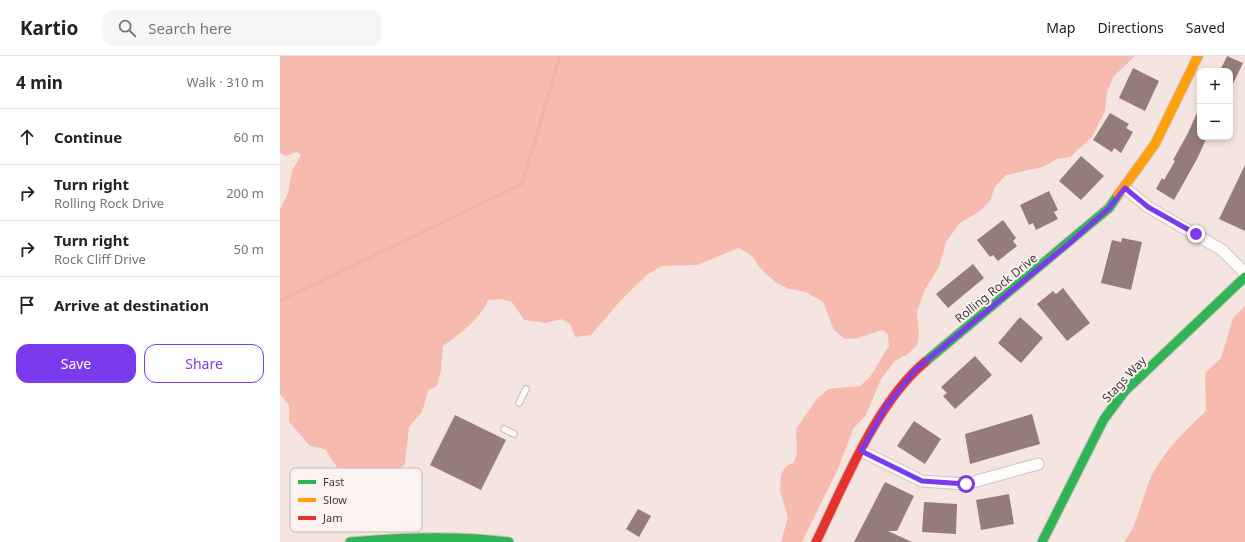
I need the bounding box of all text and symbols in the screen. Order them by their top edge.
search box [102,10,382,46]
text: Kartio [20,15,78,41]
icon: search [116,17,138,39]
text: Search here [148,18,232,38]
text: Map [1046,18,1075,37]
text: Directions [1097,18,1164,37]
text: Saved [1186,18,1225,37]
map controls [1197,68,1233,140]
button: + [1197,68,1233,104]
text: 4 min [16,71,63,94]
text: Walk · 310 m [186,73,264,91]
button: − [1197,104,1233,140]
icon: ahead [16,126,38,148]
text: Continue [54,127,122,147]
text: 60 m [234,128,264,146]
text: Turn right [54,174,129,194]
icon: right [16,182,38,204]
text: 200 m [226,184,264,202]
text: Rolling Rock Drive [54,194,164,212]
route end [1187,225,1205,243]
text: Turn right [54,230,129,250]
icon: right [16,238,38,260]
text: 50 m [234,240,264,258]
street label: Rolling Rock Drive [951,249,1041,327]
text: Rock Cliff Drive [54,250,146,268]
icon: arrive [16,294,38,316]
text: Arrive at destination [54,295,209,315]
button: Save [16,344,136,383]
button: Share [144,344,264,383]
street label: Stags Way [1098,351,1150,406]
legend [290,468,422,532]
text: Fast [323,474,344,489]
route start [957,475,975,493]
text: Slow [323,492,347,507]
text: Jam [322,510,342,525]

